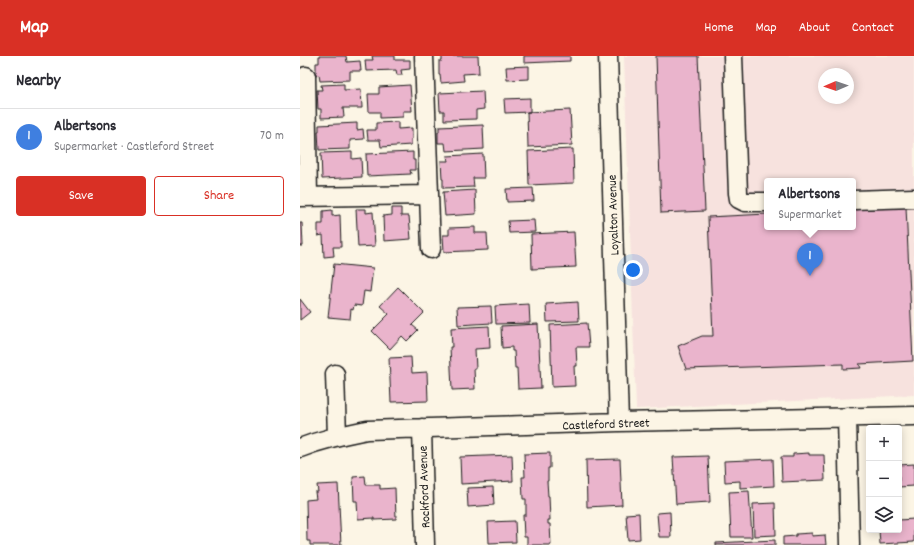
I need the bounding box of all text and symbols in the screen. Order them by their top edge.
text: Map [20,15,49,42]
text: Home [704,18,733,38]
text: Map [755,18,777,38]
text: About [799,18,830,38]
text: Contact [852,18,894,38]
north arrow [818,68,854,104]
text: Nearby [16,70,60,94]
text: Albertsons [54,116,116,138]
text: 1 [28,127,30,146]
text: 70 m [260,127,284,146]
text: Supermarket · Castleford Street [54,138,214,157]
street label: Loyalton Avenue [604,174,625,256]
button: Save [16,176,146,216]
button: Share [154,176,284,216]
popup [764,178,856,230]
text: Albertsons [778,184,840,206]
text: Supermarket [778,206,842,225]
pin: 1 [797,243,823,276]
your location [623,260,643,280]
street label: Castleford Street [562,414,650,437]
map controls [866,425,902,533]
button: + [866,425,902,461]
street label: Rockford Avenue [415,445,436,528]
button: − [866,461,902,497]
button: layers [866,497,902,533]

